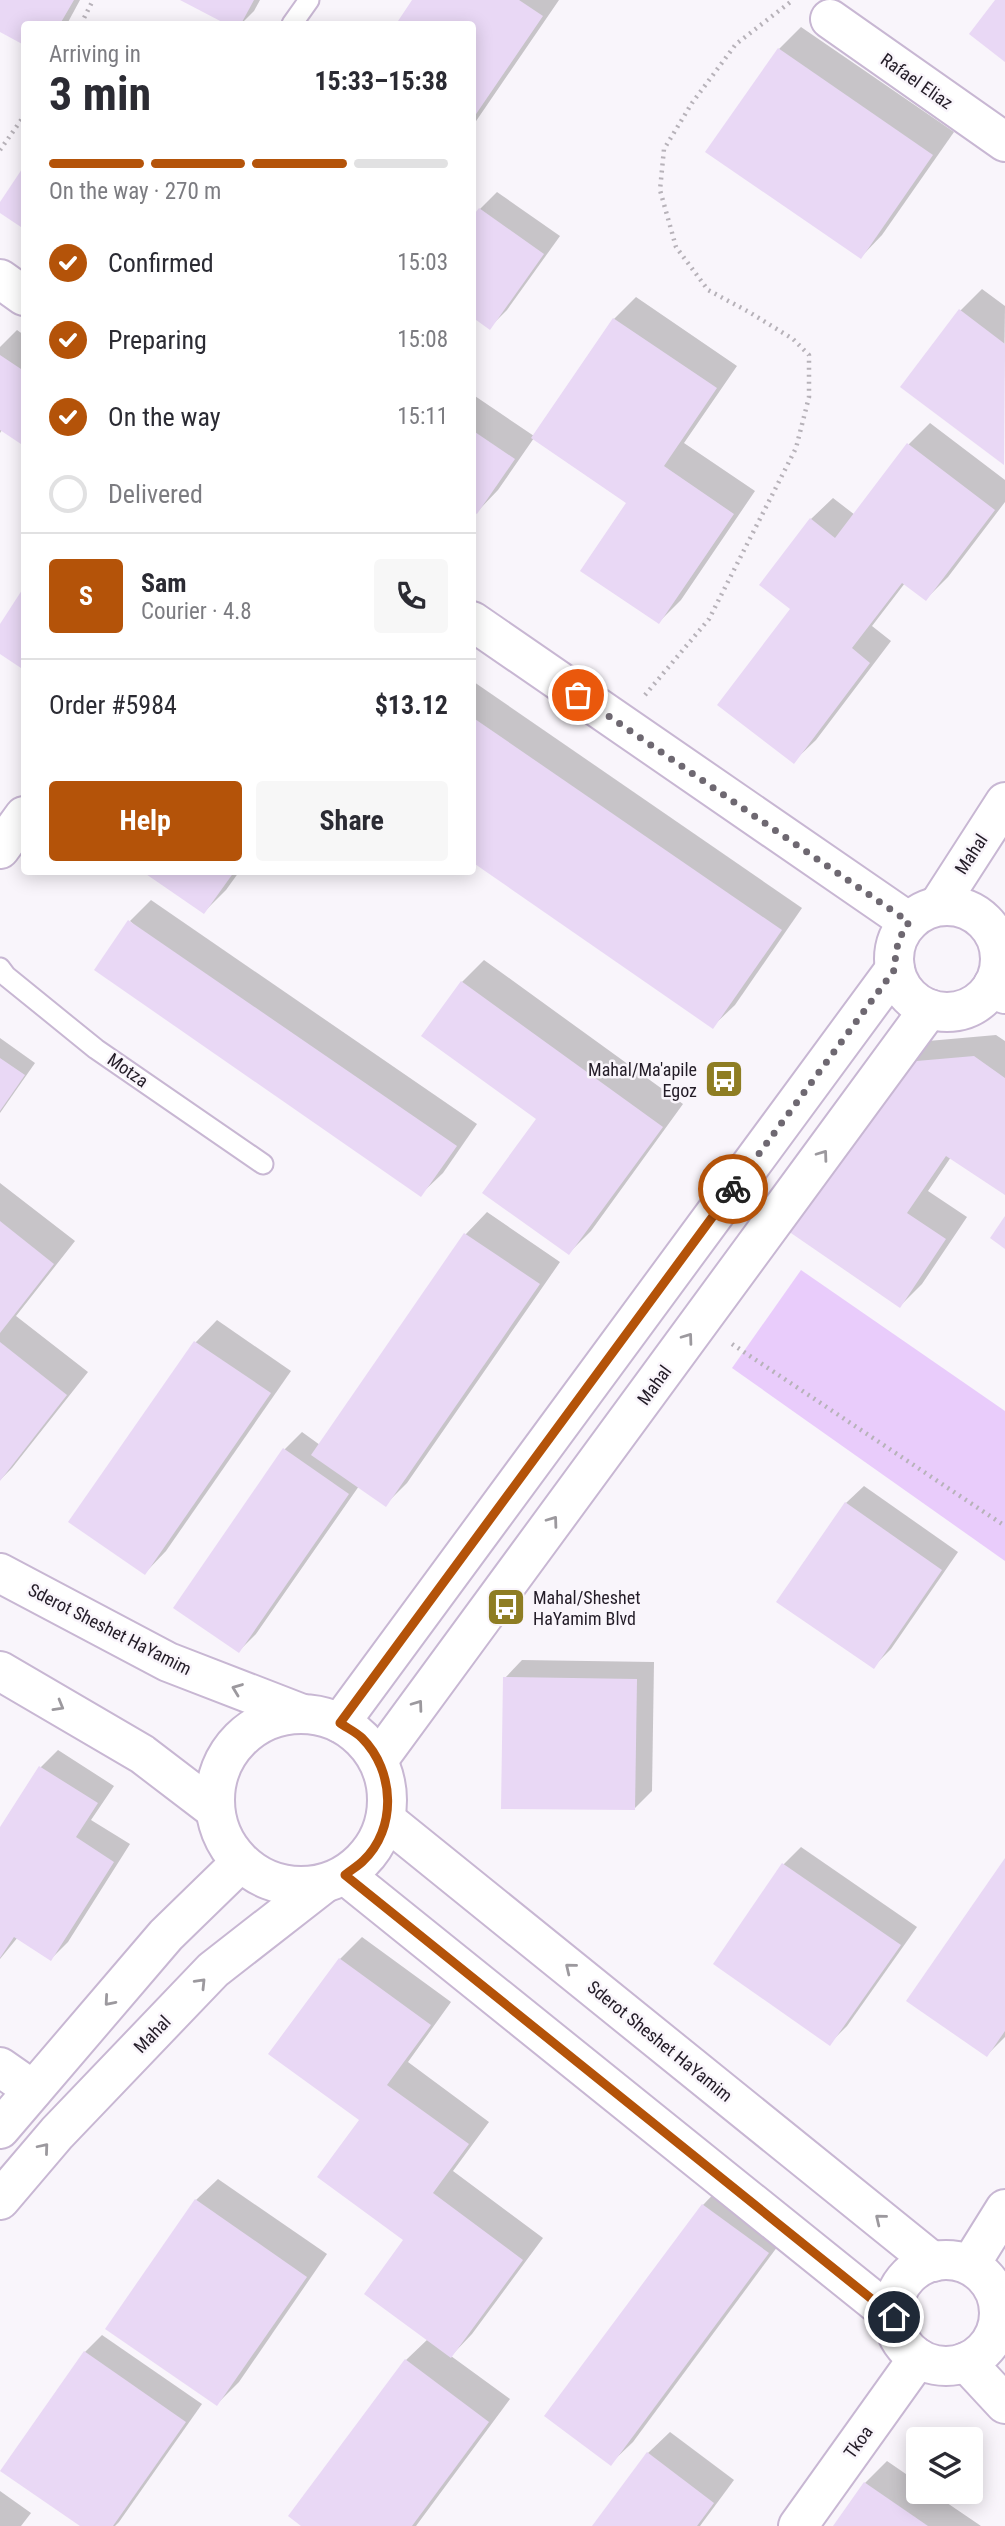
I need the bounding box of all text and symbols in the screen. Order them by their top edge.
text: Arriving in [49,41,141,68]
street label: Rafael Eliaz [877,49,957,113]
text: 15:33–15:38 [314,66,448,96]
text: 3 min [49,67,151,121]
text: On the way · 270 m [49,178,221,205]
icon: check [49,244,87,282]
text: Confirmed [108,248,214,278]
text: 15:03 [397,249,448,276]
icon: check [49,321,87,359]
text: Preparing [108,325,207,355]
text: 15:08 [397,326,448,353]
icon: check [49,398,87,436]
text: On the way [108,402,221,432]
text: 15:11 [397,403,448,430]
text: Delivered [108,479,203,509]
button: phone [374,559,448,633]
text: Sam [141,568,187,598]
text: S [79,581,93,611]
text: Courier · 4.8 [141,598,252,625]
pin [548,665,608,725]
icon: bag [559,676,597,714]
text: Order #5984 [49,690,177,720]
text: $13.12 [375,690,448,720]
button: Help [49,781,242,861]
button: Share [256,781,448,861]
street label: Mahal [950,830,992,878]
street label: Motza [104,1049,152,1091]
bus stop icon: Mahal/Ma'apile Egoz [703,1058,745,1100]
place label: Mahal/Ma'apile Egoz [588,1059,697,1101]
one-way arrow [815,1150,827,1163]
courier [698,1154,768,1224]
icon: bike [714,1170,752,1208]
one-way arrow [680,1333,693,1346]
street label: Mahal [633,1361,675,1409]
one-way arrow [545,1517,558,1529]
street label: Sderot Sheshet HaYamim [25,1579,195,1679]
bus stop icon: Mahal/Sheshet HaYamim Blvd [485,1586,527,1628]
place label: Mahal/Sheshet HaYamim Blvd [533,1587,640,1629]
one-way arrow [231,1683,243,1697]
one-way arrow [51,1697,64,1710]
one-way arrow [410,1700,423,1712]
one-way arrow [565,1964,577,1977]
street label: Sderot Sheshet HaYamim [583,1976,737,2106]
one-way arrow [192,1978,205,1991]
one-way arrow [105,1993,117,2006]
street label: Mahal [129,2011,175,2057]
one-way arrow [36,2143,48,2156]
one-way arrow [876,2215,889,2227]
pin [864,2287,924,2347]
icon: home [875,2298,913,2336]
street label: Tkoa [839,2422,877,2462]
map controls [906,2427,983,2504]
button: layers [906,2427,983,2504]

